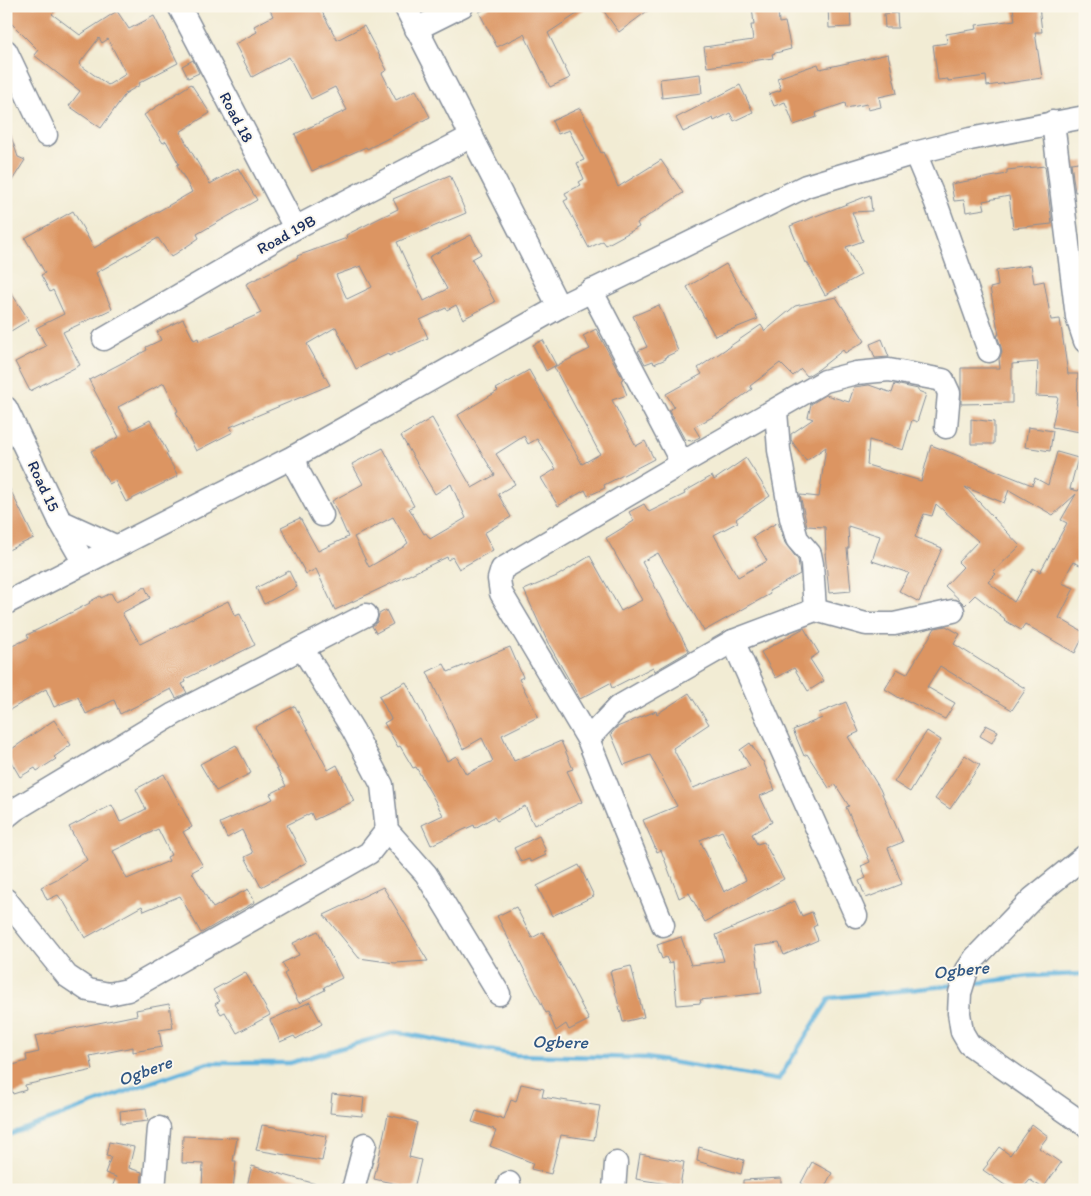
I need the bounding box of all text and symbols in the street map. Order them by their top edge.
street label: Road 18 [215,89,258,146]
street label: Road 19B [254,211,319,258]
street label: Road 15 [24,458,64,515]
water label: Ogbere [932,956,991,984]
water label: Ogbere [532,1031,590,1054]
water label: Ogbere [115,1051,176,1091]

